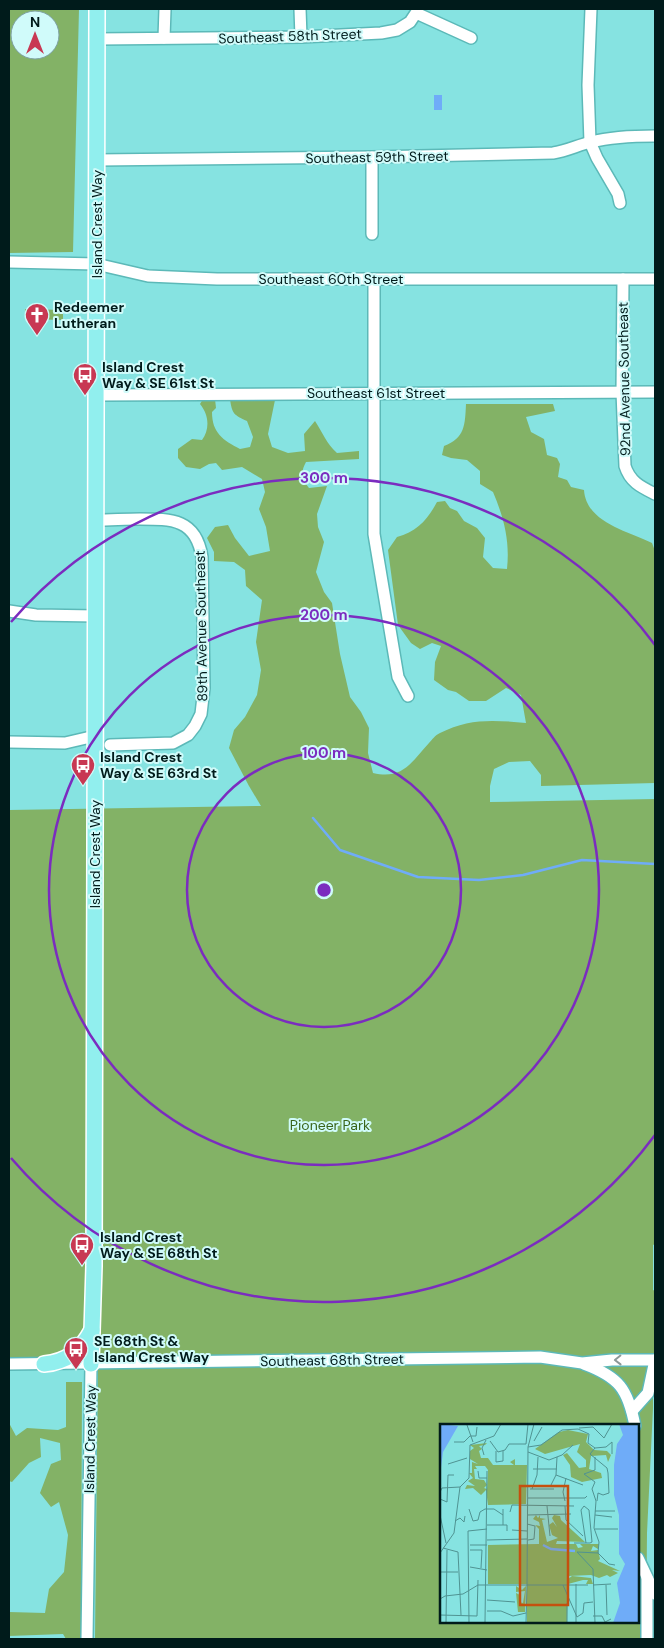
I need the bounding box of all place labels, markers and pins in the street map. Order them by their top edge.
place label: Redeemer Lutheran [54,298,124,332]
church icon: Redeemer Lutheran [24,302,50,336]
place label: Island Crest Way & SE 61st St [102,358,214,392]
bus stop icon: Island Crest Way & SE 61st St [72,362,98,396]
place label: Island Crest Way & SE 63rd St [100,748,217,782]
bus stop icon: Island Crest Way & SE 63rd St [70,752,96,786]
centre of rings [315,881,333,899]
place label: Island Crest Way & SE 68th St [100,1228,218,1262]
bus stop icon: Island Crest Way & SE 68th St [69,1232,95,1266]
place label: SE 68th St & Island Crest Way [94,1332,210,1366]
bus stop icon: SE 68th St & Island Crest Way [63,1336,89,1370]

